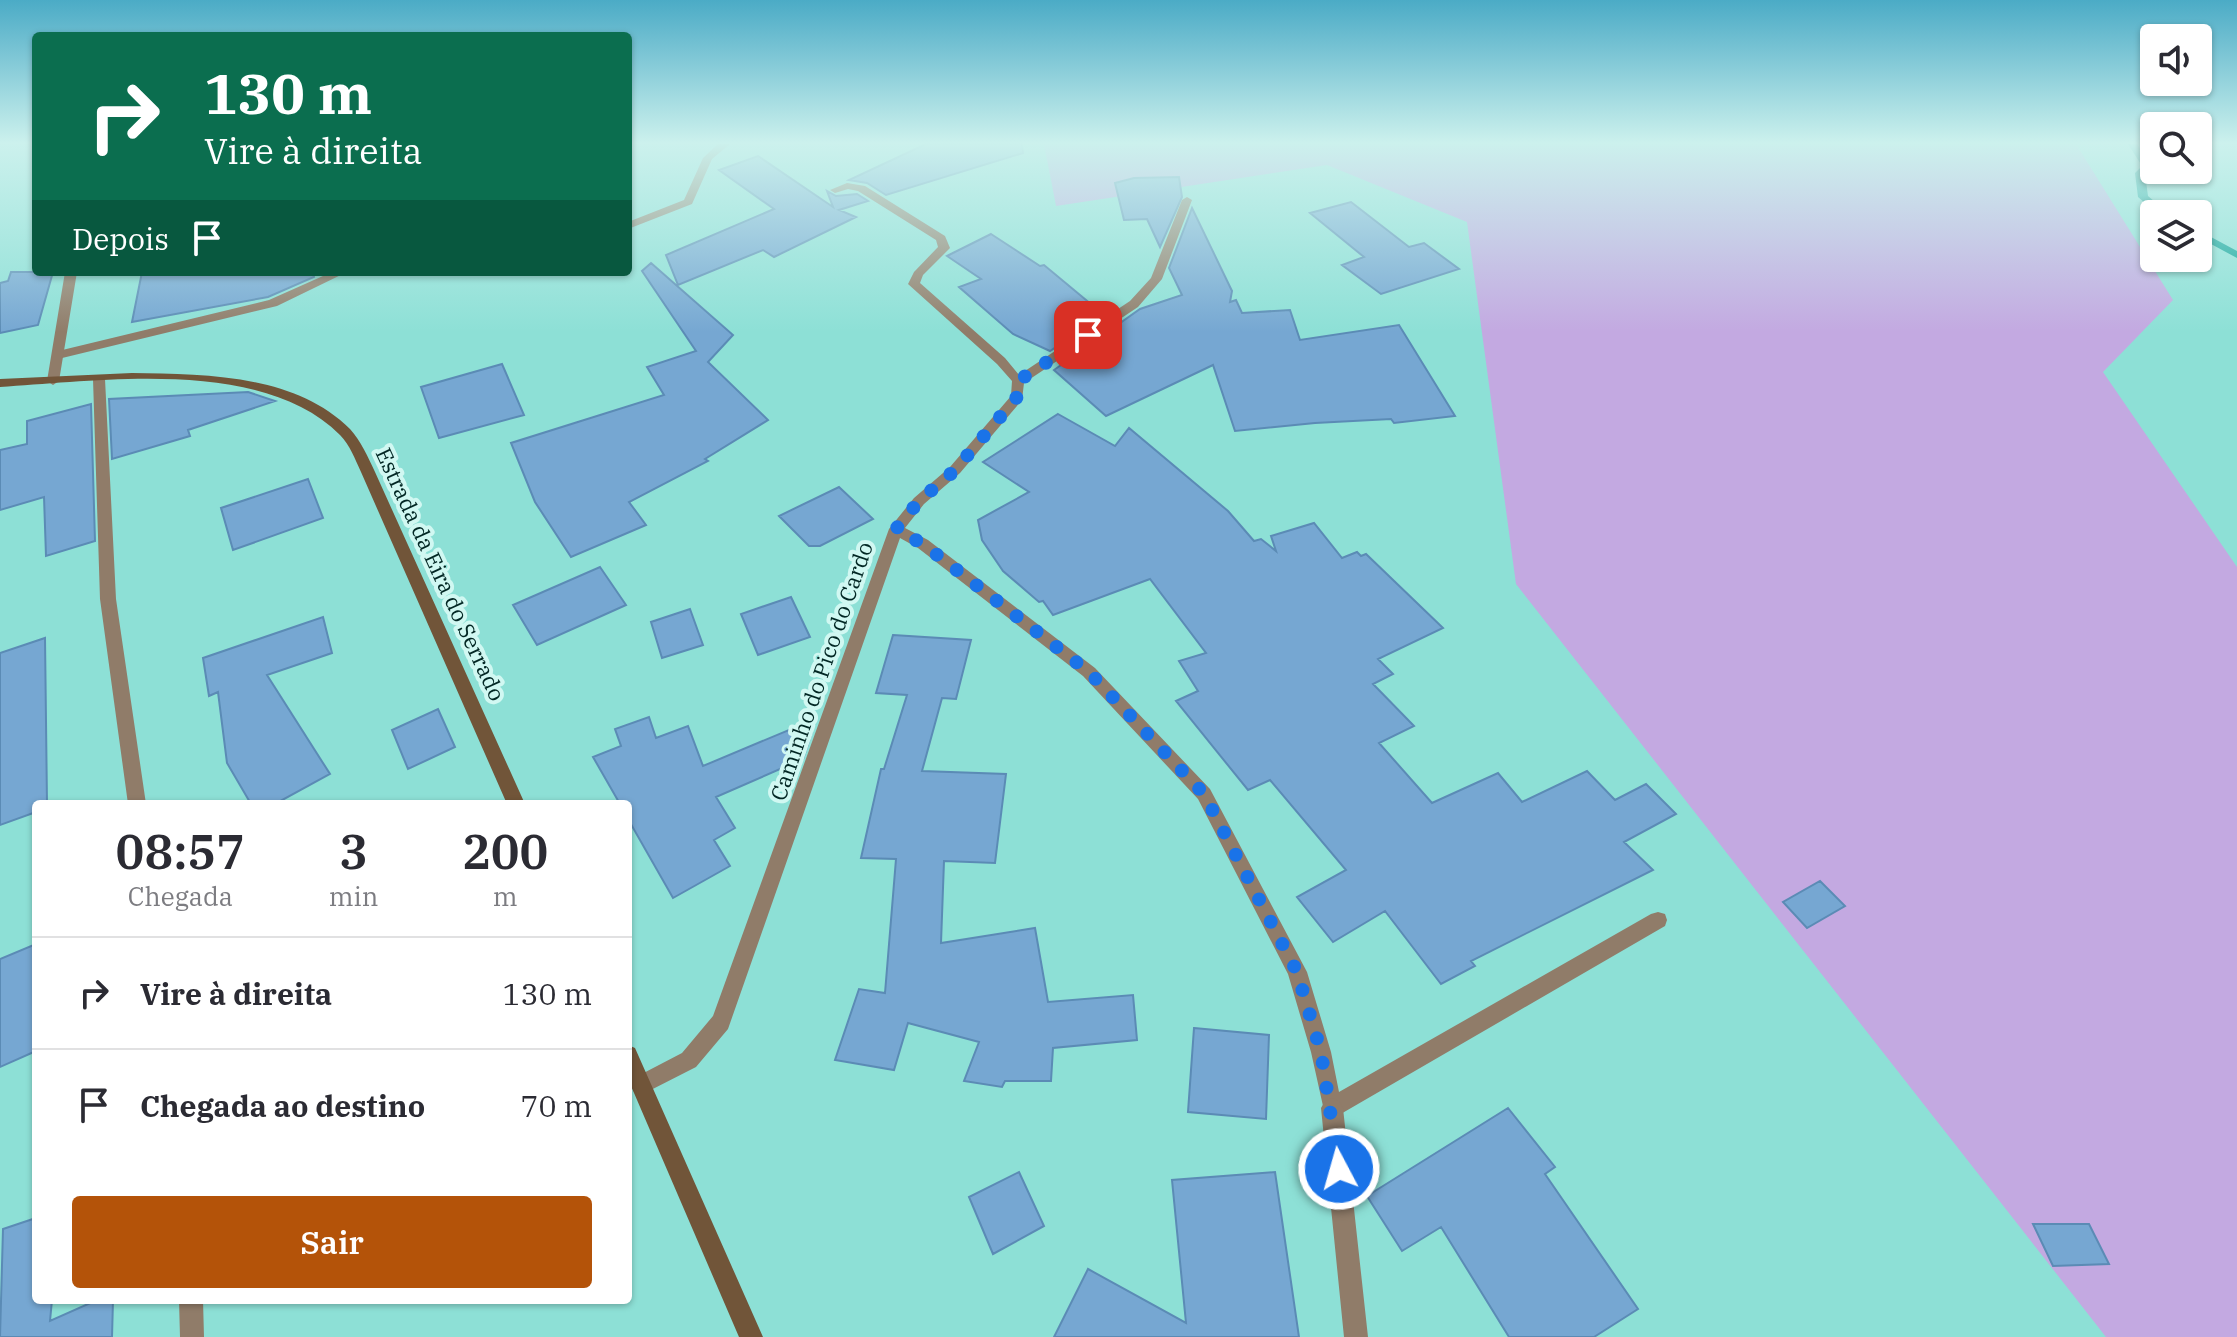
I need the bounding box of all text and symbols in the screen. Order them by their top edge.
map controls [2140,24,2212,272]
button: sound [2140,24,2212,96]
text: 130 m [204,57,372,129]
icon: right [72,64,176,168]
button: search [2140,112,2212,184]
text: Vire à direita [204,127,422,174]
button: layers [2140,200,2212,272]
icon: arrive [185,216,229,260]
text: Depois [72,219,169,258]
pin [1054,301,1122,369]
icon: arrive [1066,313,1110,357]
street label: Estrada da Eira do Serrado [370,443,512,705]
street label: Caminho do Pico do Cardo [763,538,879,804]
text: 08:57 [116,820,245,882]
text: 3 [339,820,368,882]
text: 200 [462,820,548,882]
text: Chegada [128,879,233,913]
text: min [329,879,378,913]
text: m [493,879,518,913]
icon: right [72,971,116,1015]
text: Vire à direita [140,974,332,1013]
text: 130 m [502,974,592,1013]
icon: arrive [72,1083,116,1127]
text: Chegada ao destino [140,1086,425,1125]
text: 70 m [520,1086,592,1125]
position arrow [1297,1127,1381,1211]
button: Sair [72,1196,592,1288]

